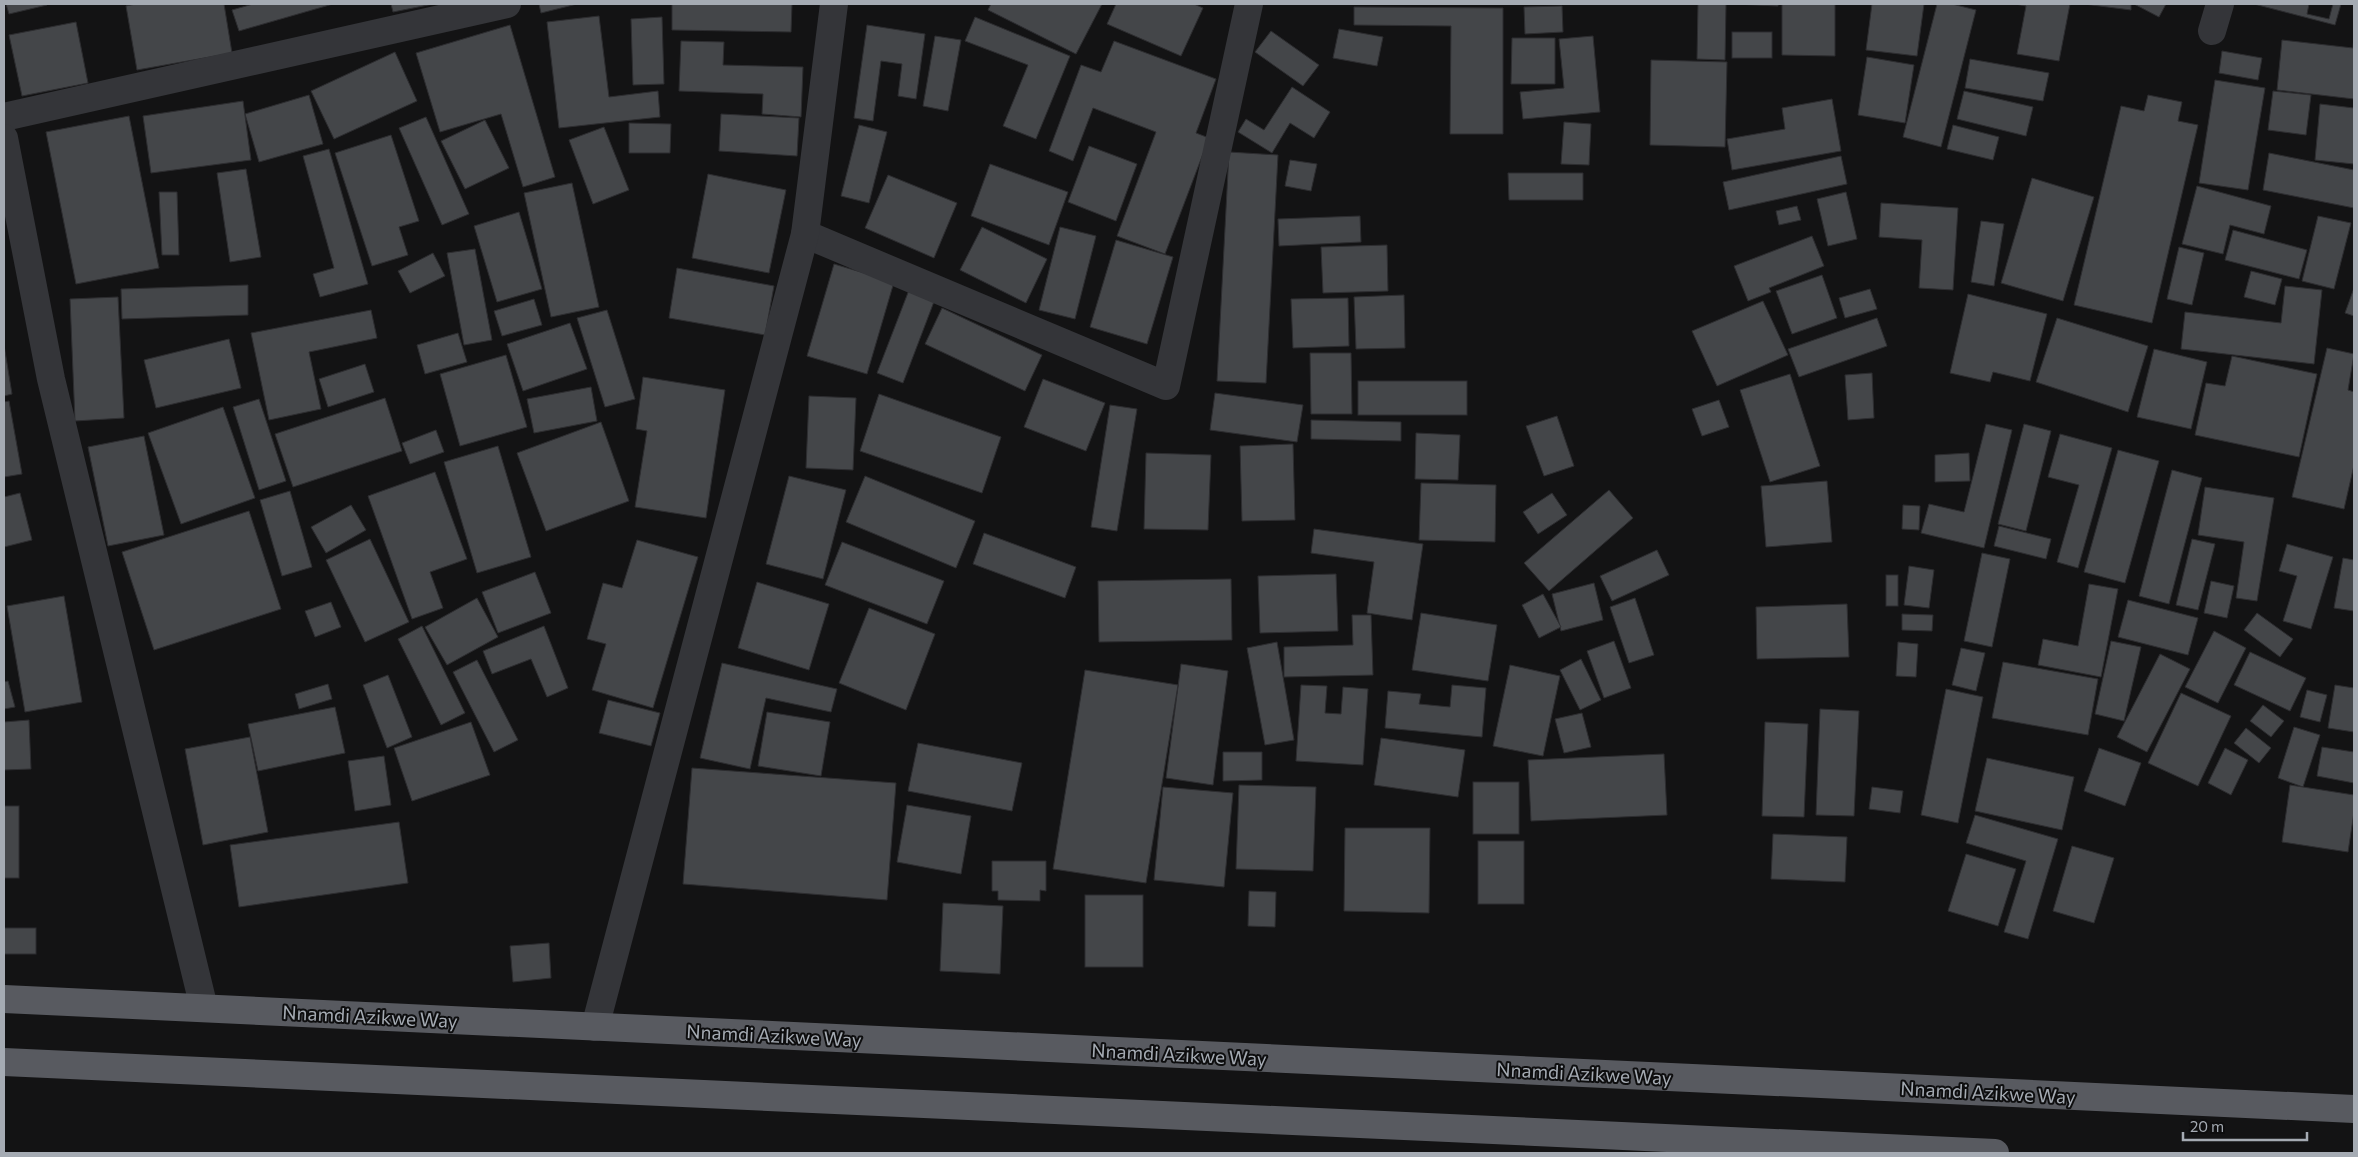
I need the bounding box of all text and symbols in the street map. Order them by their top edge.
street label: Nnamdi Azikwe Way [282,1000,458,1032]
street label: Nnamdi Azikwe Way [686,1019,862,1051]
street label: Nnamdi Azikwe Way [1091,1038,1267,1070]
street label: Nnamdi Azikwe Way [1496,1057,1672,1089]
street label: Nnamdi Azikwe Way [1900,1076,2076,1108]
scale bar [2183,1110,2307,1142]
text: 20 m [2190,1117,2224,1135]

